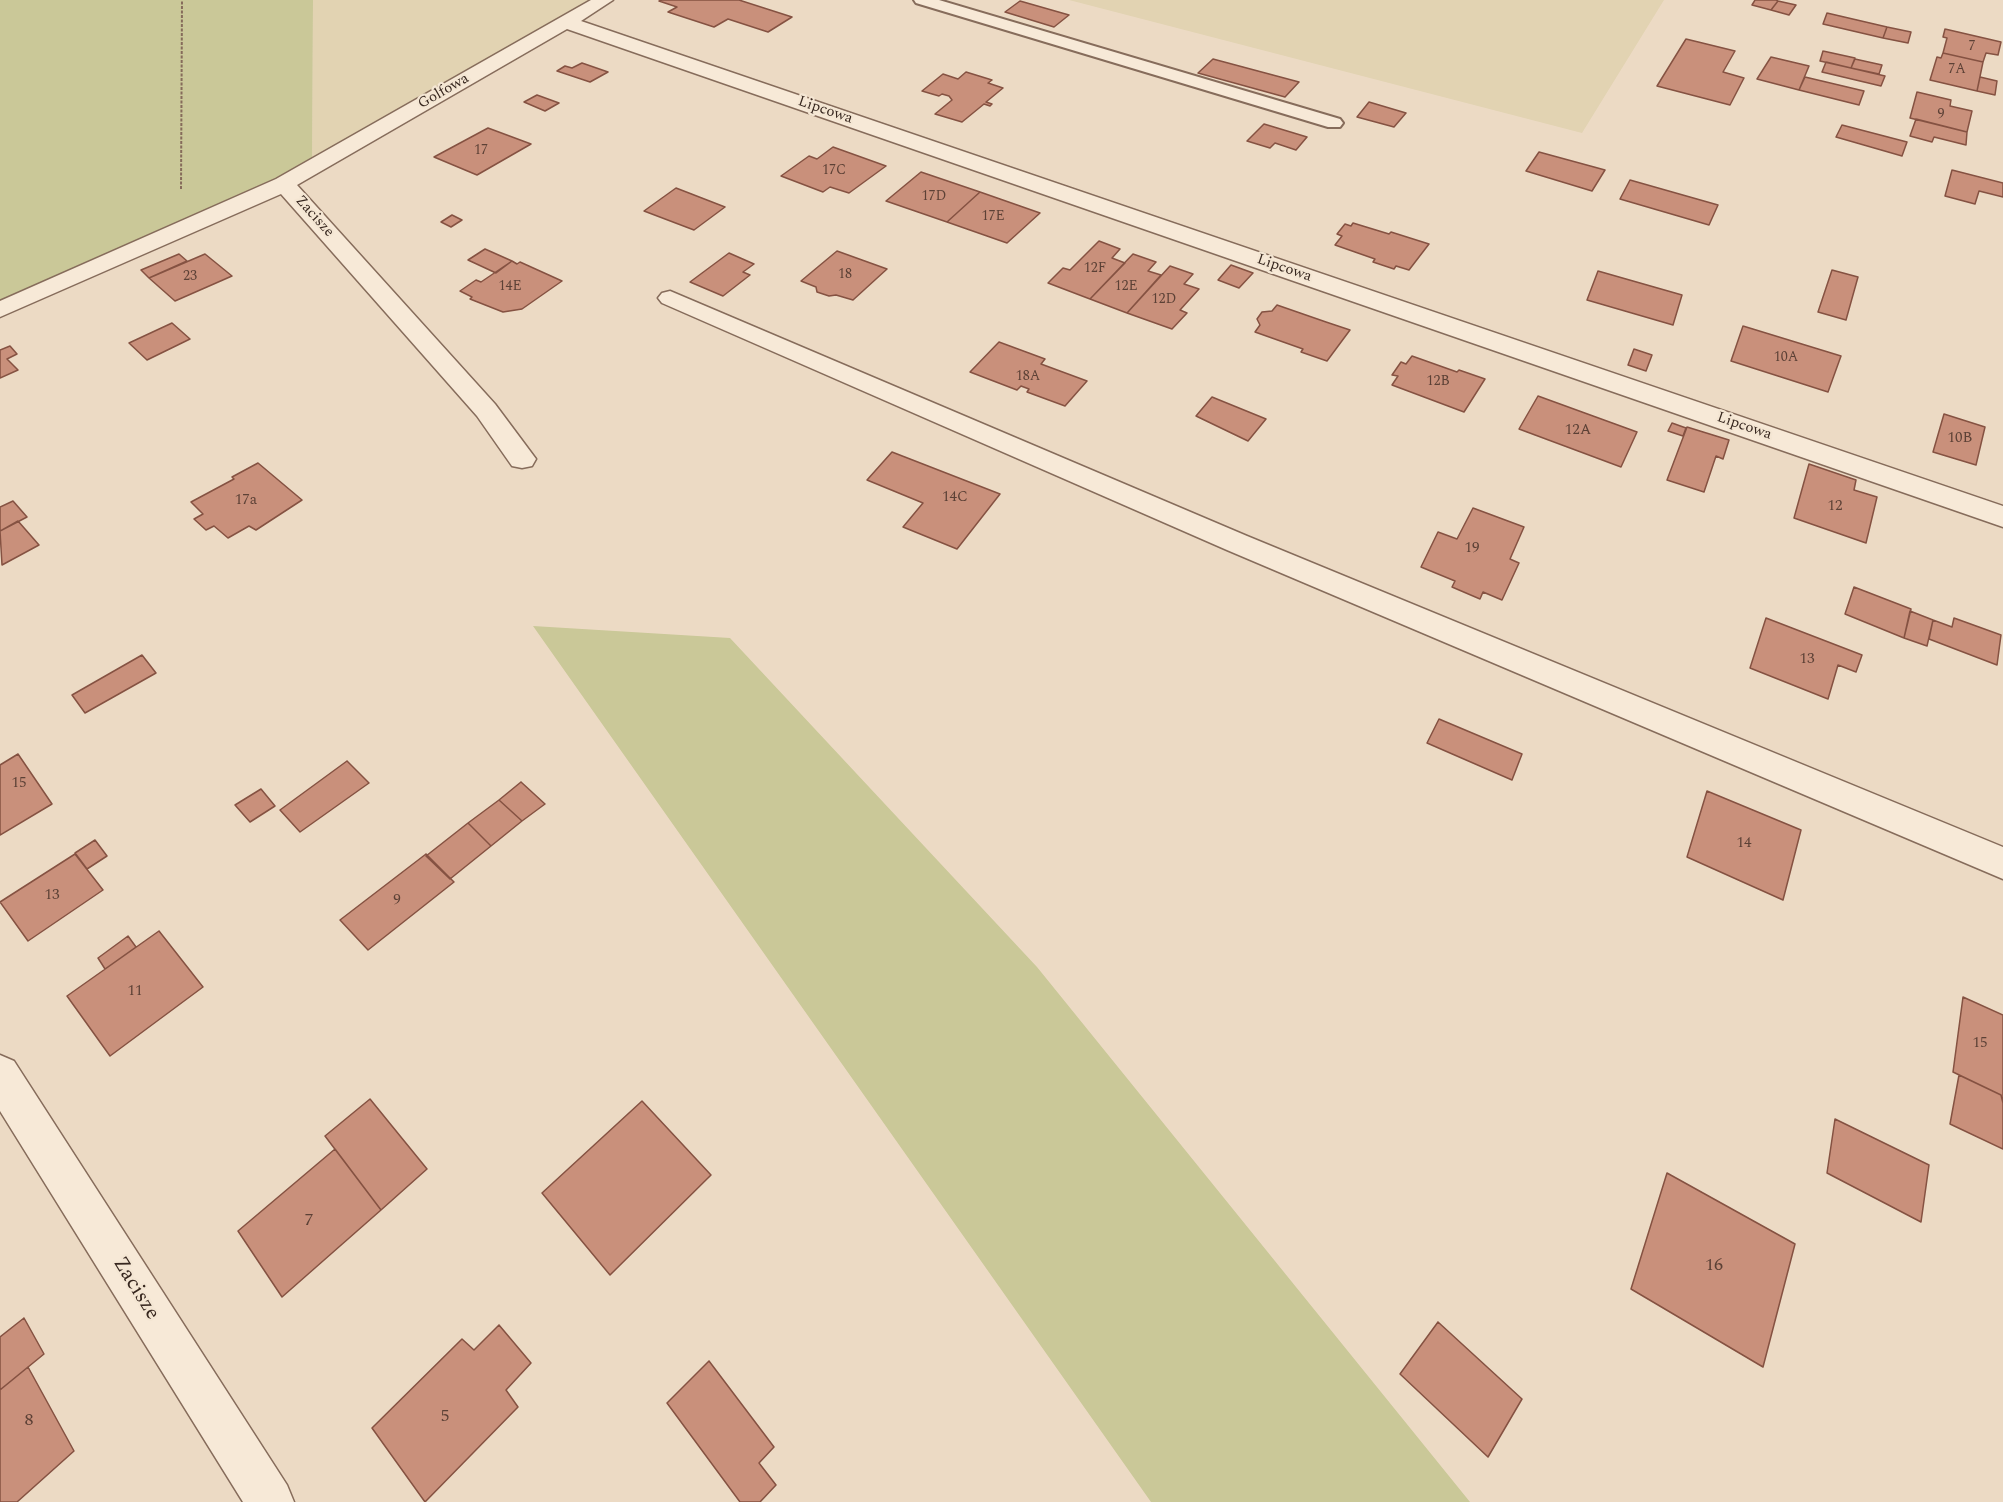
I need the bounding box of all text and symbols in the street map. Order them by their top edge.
house number: 7 [1969,39,1975,55]
house number: 7A [1948,62,1966,78]
street label: Golfowa [415,70,473,114]
street label: Lipcowa [795,93,855,129]
house number: 9 [1938,107,1944,123]
house number: 17 [474,143,488,159]
house number: 17C [822,163,846,179]
house number: 17D [922,189,946,205]
street label: Zacisze [291,193,337,241]
house number: 17E [981,209,1005,225]
street label: Lipcowa [1254,251,1314,287]
house number: 12F [1084,261,1106,277]
house number: 18 [838,267,852,283]
house number: 23 [183,269,197,285]
house number: 14E [498,279,522,295]
house number: 12E [1114,279,1138,295]
house number: 12D [1152,292,1176,308]
house number: 10A [1774,350,1798,366]
house number: 18A [1016,369,1040,385]
house number: 12B [1426,374,1450,390]
street label: Lipcowa [1714,409,1774,445]
house number: 12A [1565,422,1591,440]
house number: 10B [1948,430,1972,448]
house number: 14C [942,489,968,507]
house number: 17a [235,492,257,510]
house number: 12 [1828,498,1842,516]
house number: 19 [1465,540,1479,558]
house number: 13 [1800,651,1814,669]
house number: 15 [12,775,26,793]
house number: 14 [1737,835,1751,853]
house number: 13 [45,887,59,905]
house number: 9 [393,892,401,910]
house number: 11 [128,983,142,1001]
house number: 15 [1973,1035,1987,1053]
house number: 7 [305,1210,313,1232]
street label: Zacisze [106,1253,164,1325]
house number: 16 [1705,1255,1723,1277]
house number: 5 [441,1406,449,1428]
house number: 8 [25,1410,33,1432]

